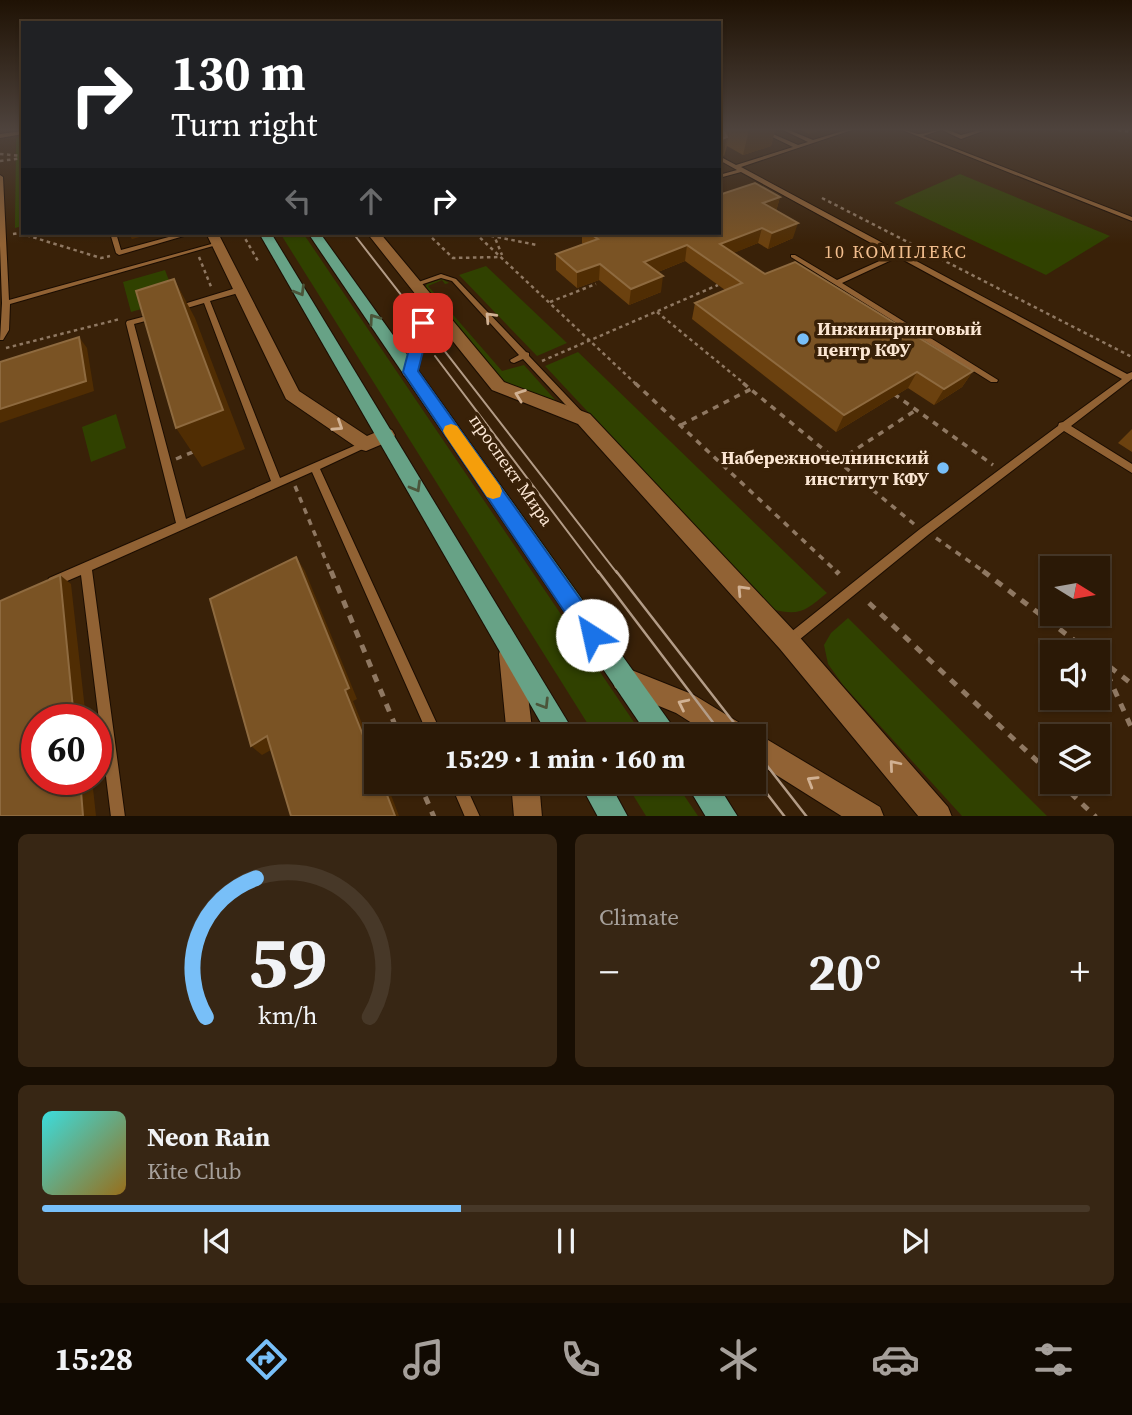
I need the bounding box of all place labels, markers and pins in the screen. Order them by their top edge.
pin [393,293,453,353]
place label: Инжиниринговый центр КФУ [817,316,982,362]
marker: Инжиниринговый центр КФУ [795,331,811,347]
place label: Набережночелнинский институт КФУ [721,445,929,491]
marker: Набережночелнинский институт КФУ [935,460,951,476]

